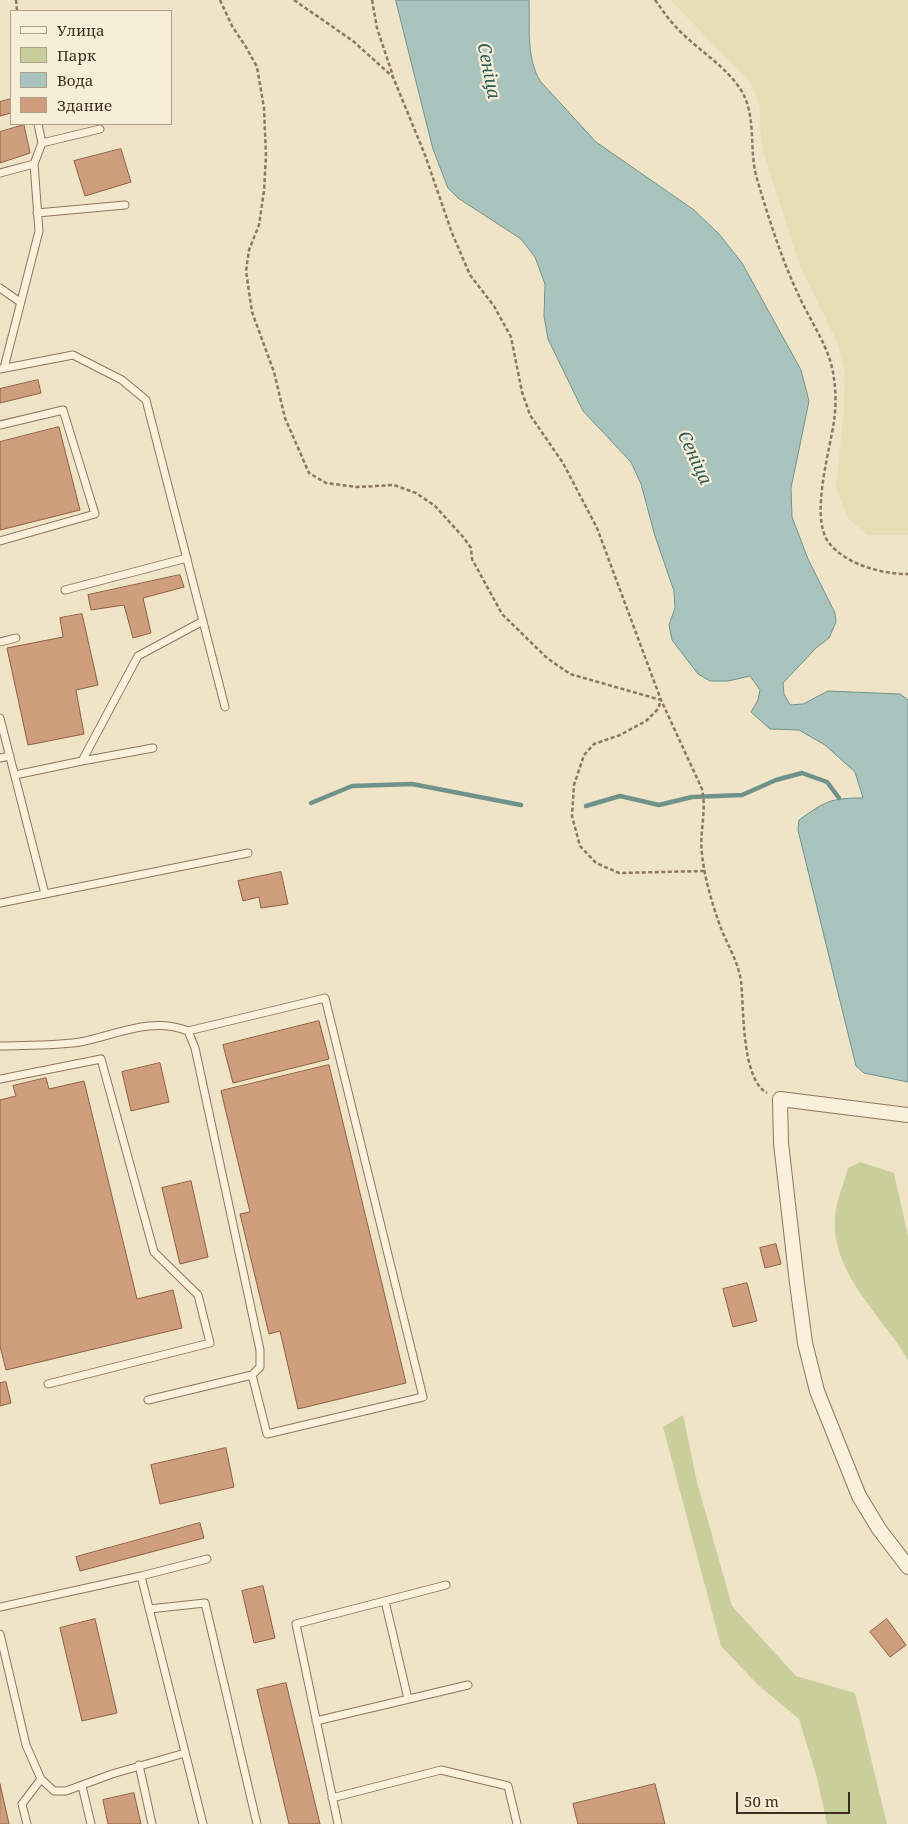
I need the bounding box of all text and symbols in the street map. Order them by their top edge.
legend [10,10,172,125]
text: Улица [57,20,105,40]
water label: Сеніца [472,41,504,101]
text: Парк [57,45,96,65]
text: Вода [57,70,93,90]
text: Здание [57,95,112,115]
water label: Сеніца [672,428,716,488]
scale bar [738,1782,852,1814]
text: 50 m [744,1791,779,1811]

